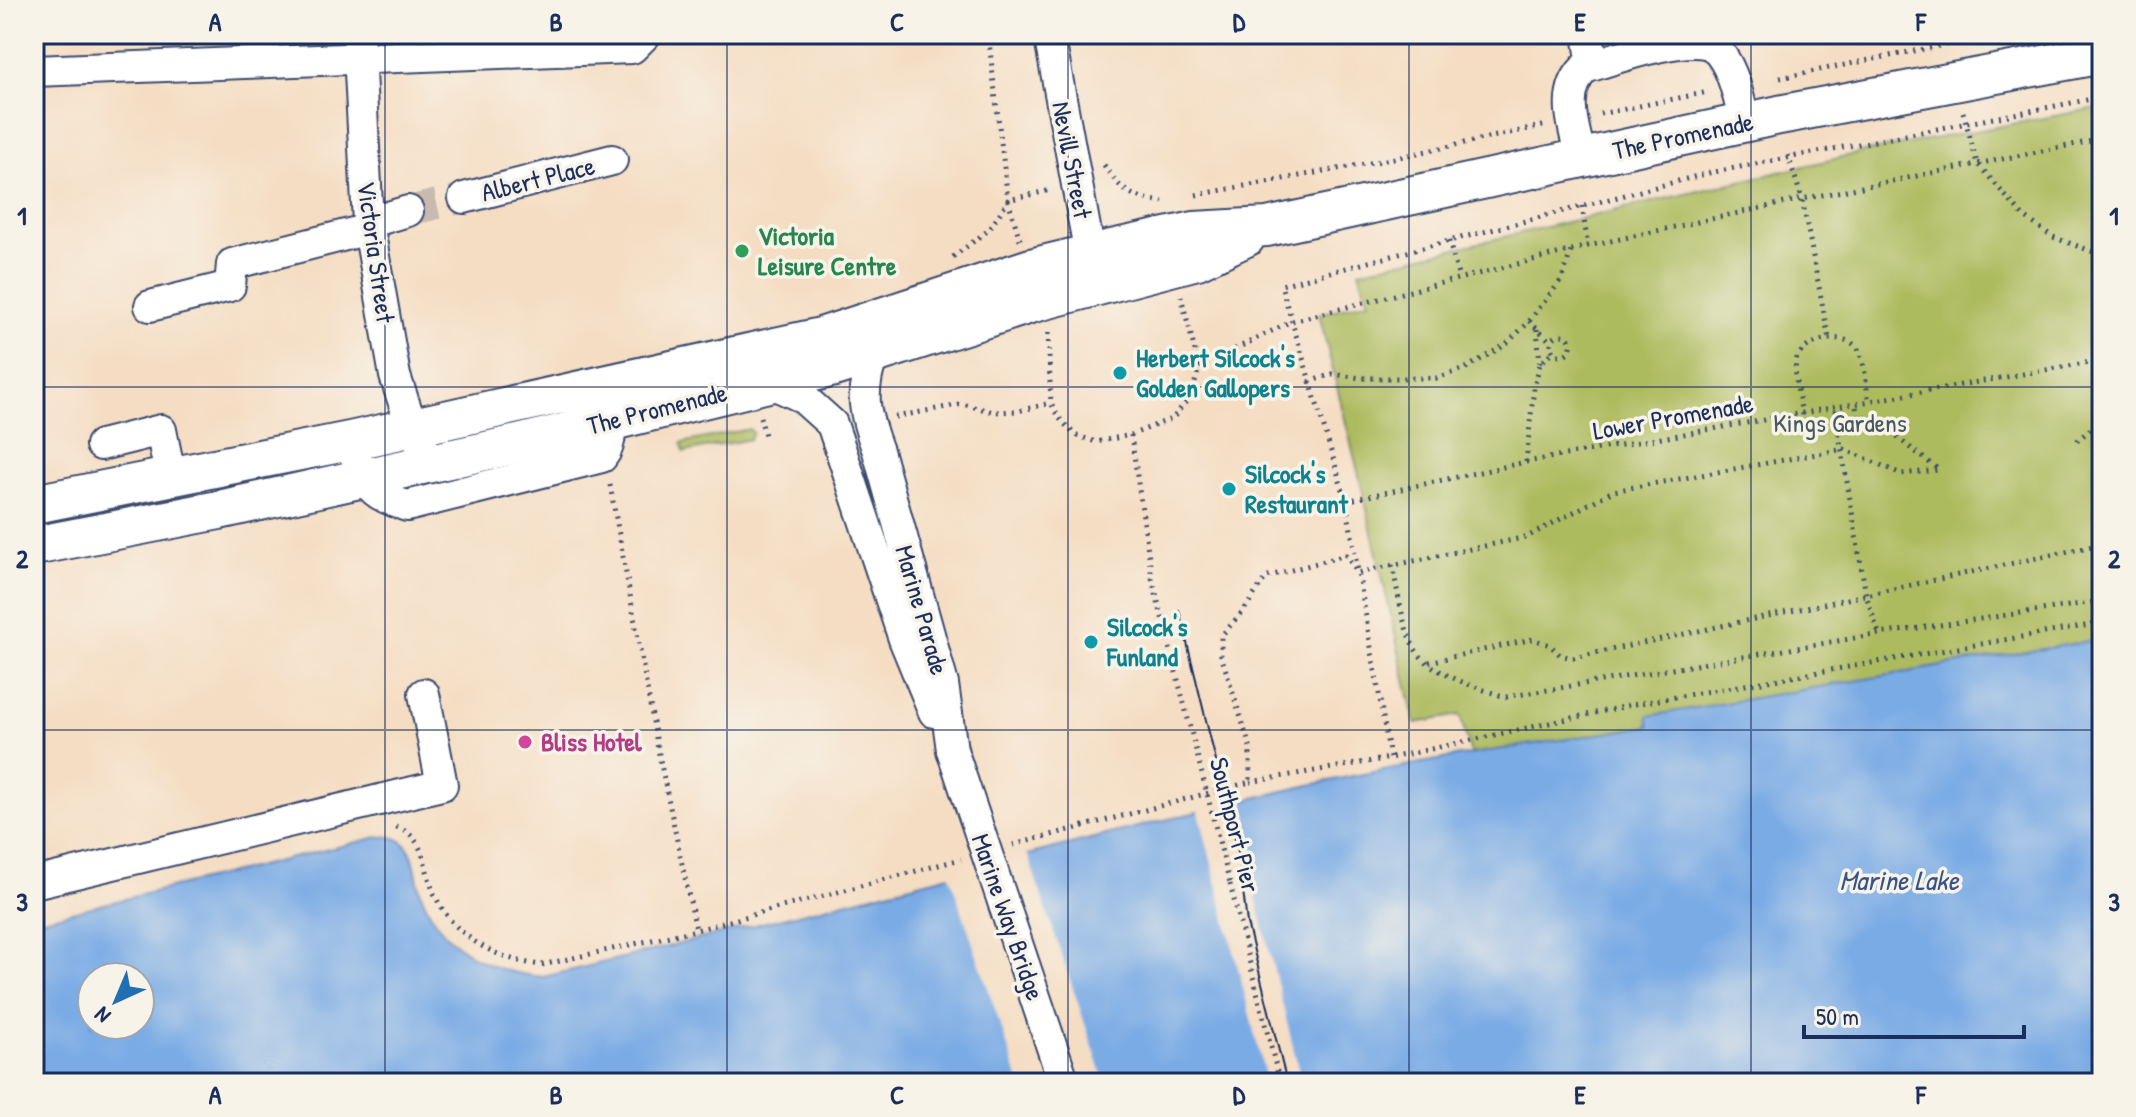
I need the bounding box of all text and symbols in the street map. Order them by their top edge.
text: A [209,4,222,39]
text: B [549,4,563,39]
text: C [890,4,904,39]
text: D [1233,4,1246,39]
text: E [1574,4,1586,39]
text: F [1915,4,1927,39]
street label: Nevill Street [1044,99,1101,222]
street label: The Promenade [1609,104,1756,167]
street label: Albert Place [478,148,598,209]
street label: Victoria Street [349,179,404,326]
text: 1 [17,198,27,233]
text: 1 [2109,198,2119,233]
place label: Victoria Leisure Centre [758,218,897,283]
marker: Victoria Leisure Centre [733,242,751,260]
place label: Herbert Silcock's Golden Gallopers [1136,340,1295,406]
marker: Herbert Silcock's Golden Gallopers [1111,364,1129,382]
street label: The Promenade [583,374,730,443]
street label: Lower Promenade [1590,385,1756,448]
park label: Kings Gardens [1773,405,1907,440]
place label: Silcock's Restaurant [1245,456,1349,521]
marker: Silcock's Restaurant [1220,480,1238,498]
text: 2 [16,541,29,576]
street label: Marine Parade [887,541,958,679]
text: 2 [2108,541,2121,576]
place label: Silcock's Funland [1106,609,1187,674]
marker: Silcock's Funland [1082,633,1100,651]
place label: Bliss Hotel [541,724,643,759]
marker: Bliss Hotel [516,733,534,751]
street label: Southport Pier [1202,754,1269,896]
street label: Marine Way Bridge [964,829,1053,1005]
water label: Marine Lake [1839,861,1960,899]
text: 3 [16,884,28,919]
text: 3 [2108,884,2120,919]
north arrow [76,961,156,1041]
scale bar [1804,989,2024,1039]
text: N [87,1000,117,1030]
text: 50 m [1816,1000,1859,1032]
text: A [209,1077,222,1112]
text: B [549,1077,563,1112]
text: C [890,1077,904,1112]
text: D [1233,1077,1246,1112]
text: E [1574,1077,1586,1112]
text: F [1915,1077,1927,1112]

